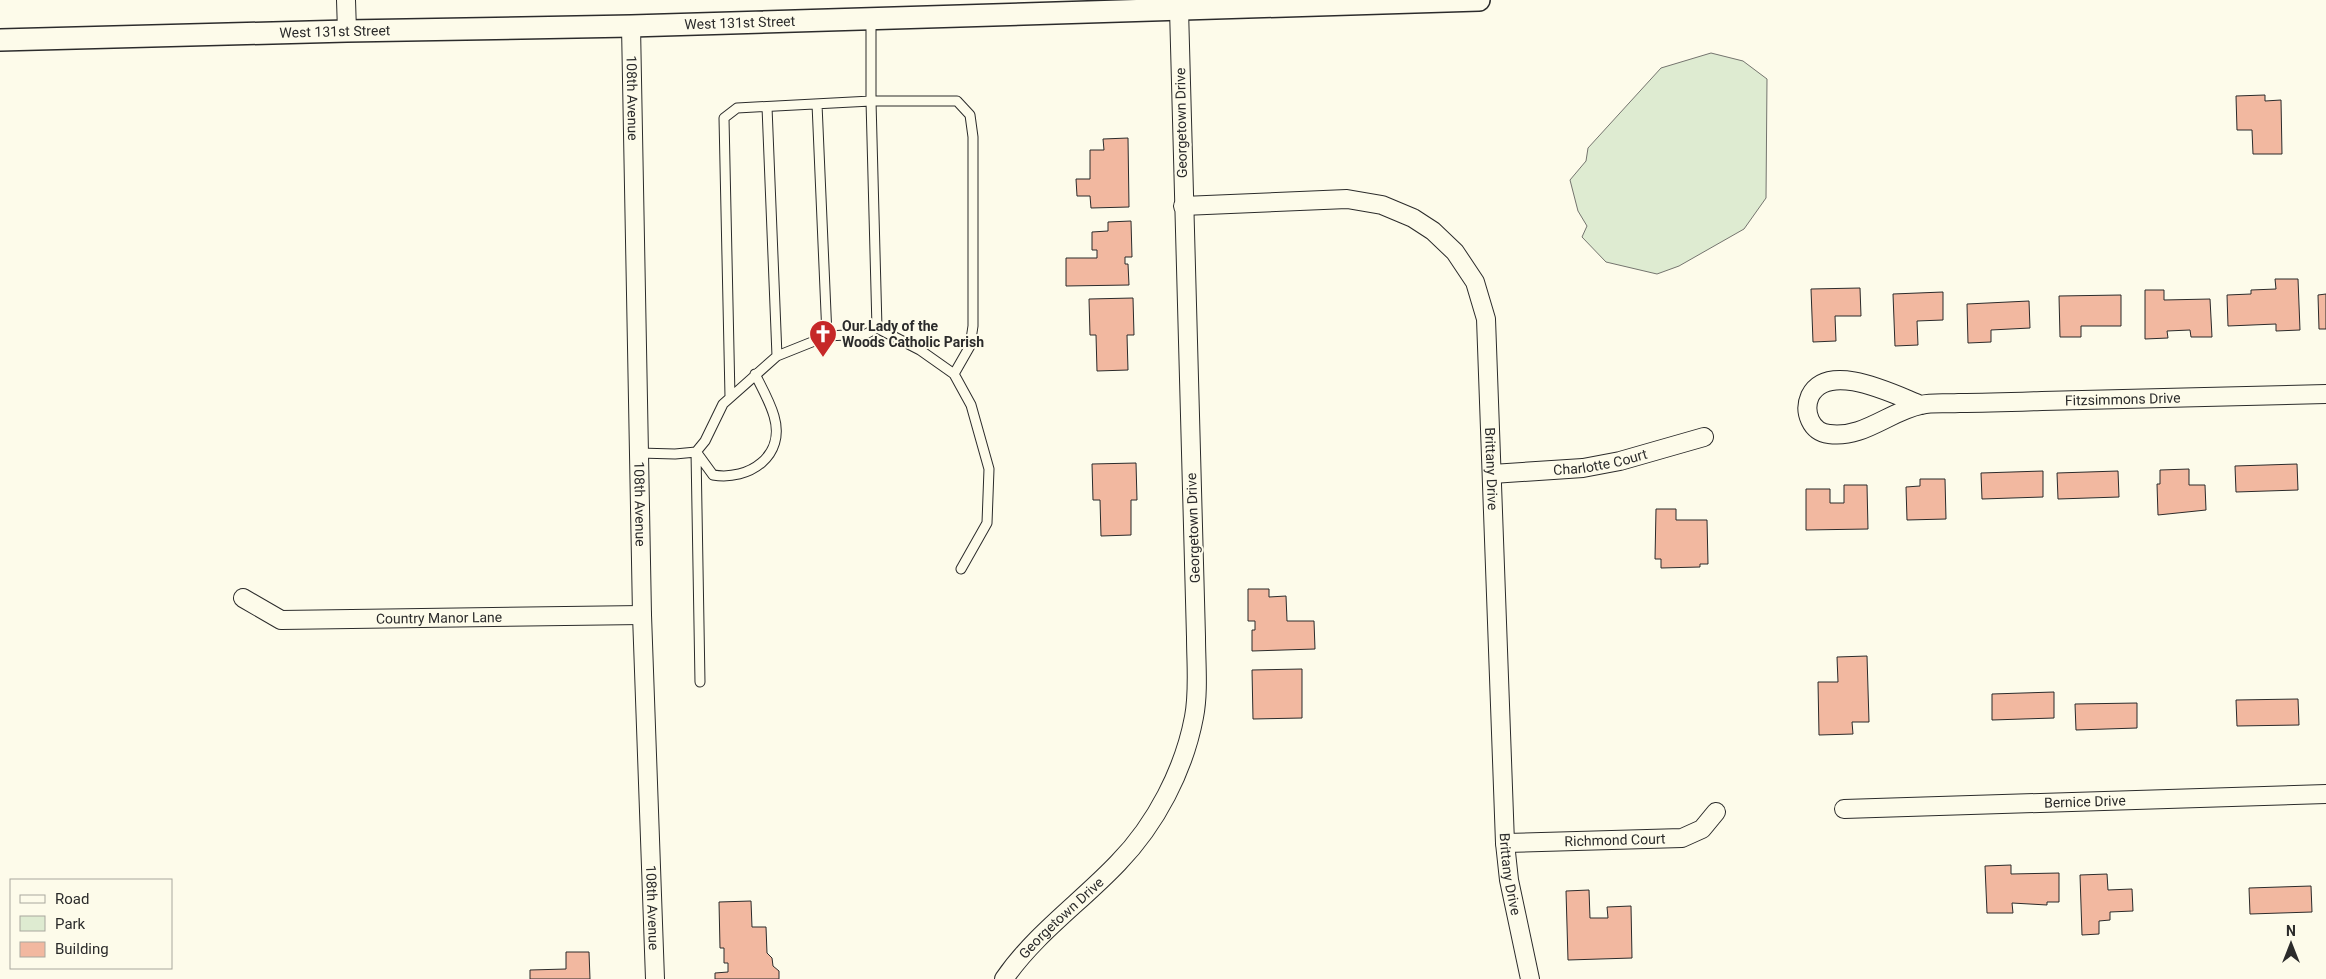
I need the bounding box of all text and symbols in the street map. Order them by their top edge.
street label: West 131st Street [684,13,796,32]
street label: West 131st Street [279,22,391,41]
street label: 108th Avenue [624,55,641,141]
street label: Georgetown Drive [1172,68,1190,178]
place label: Our Lady of the Woods Catholic Parish [842,318,984,350]
church icon: Our Lady of the Woods Catholic Parish [808,319,838,358]
street label: Fitzsimmons Drive [2065,390,2181,408]
street label: Brittany Drive [1482,427,1501,510]
street label: Charlotte Court [1553,446,1649,478]
street label: 108th Avenue [631,461,649,547]
street label: Georgetown Drive [1183,473,1203,583]
street label: Country Manor Lane [376,609,502,627]
street label: Bernice Drive [2044,792,2126,811]
street label: Richmond Court [1564,830,1666,849]
street label: Brittany Drive [1497,833,1524,917]
street label: 108th Avenue [643,865,662,951]
street label: Georgetown Drive [1016,874,1107,962]
legend [10,879,172,969]
text: Road [55,890,89,908]
text: Park [55,915,86,933]
north arrow [2266,919,2316,969]
text: N [2286,923,2296,939]
text: Building [55,940,109,958]

